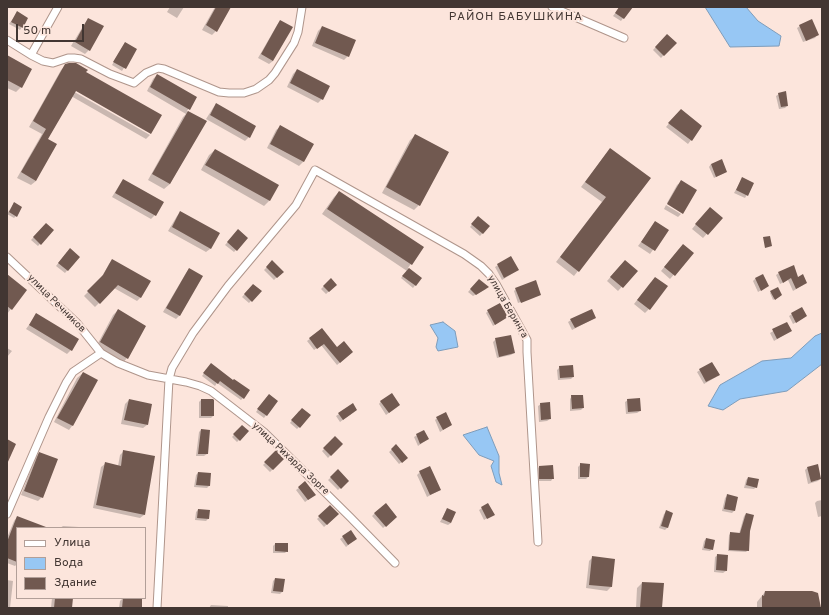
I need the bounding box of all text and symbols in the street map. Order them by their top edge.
district label: РАЙОН БАБУШКИНА [449,11,583,25]
scale bar [18,16,86,42]
text: 50 m [23,23,51,39]
street label: улица Речников [24,272,88,336]
street label: улица Беринга [484,274,530,340]
street label: улица Рихарда Зорге [249,420,331,498]
legend [16,527,146,599]
text: Улица [54,535,90,551]
text: Вода [54,555,83,571]
text: Здание [54,575,97,591]

